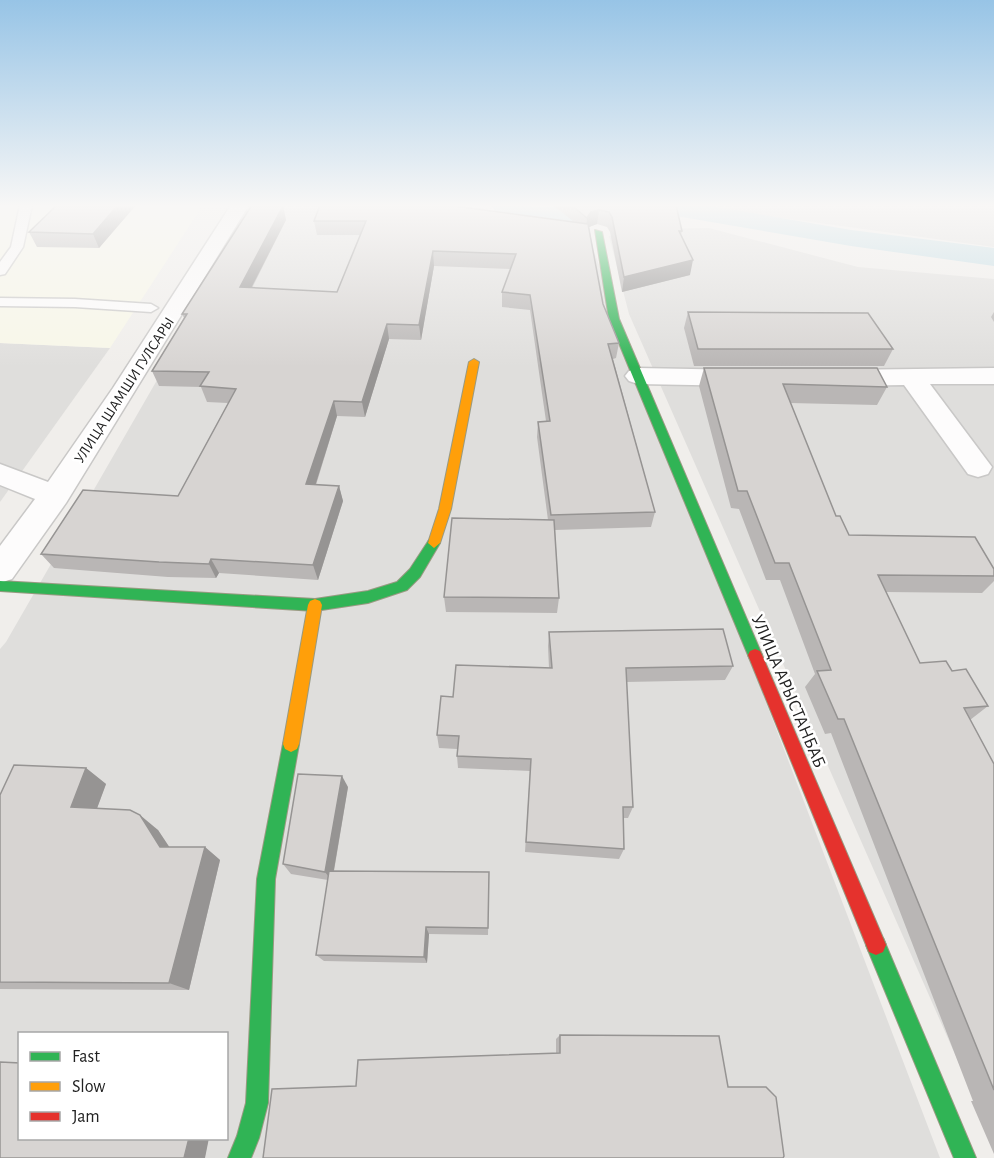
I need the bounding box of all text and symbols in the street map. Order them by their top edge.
street label: УЛИЦА ШАМШИ ГУЛСАРЫ [72,315,177,466]
street label: УЛИЦА АРЫСТАНБАБ [748,612,829,771]
legend [18,1032,228,1140]
text: Fast [72,1048,100,1066]
text: Slow [72,1078,105,1096]
text: Jam [72,1108,100,1126]

